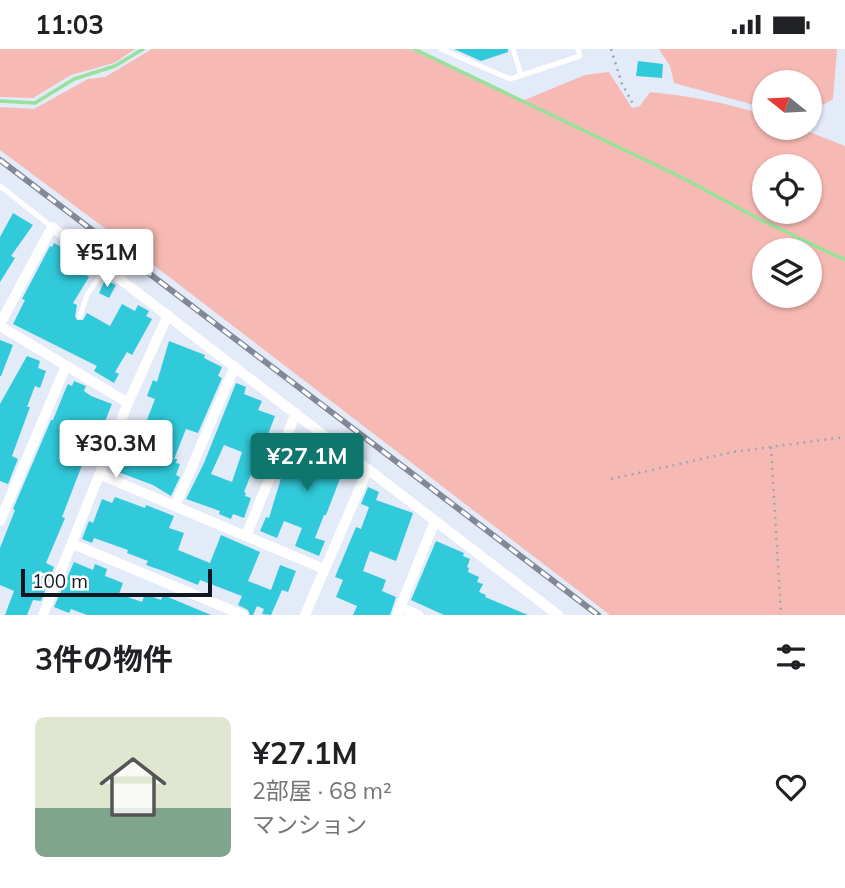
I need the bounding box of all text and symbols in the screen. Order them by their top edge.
text: 11:03 [35,8,104,41]
north arrow [752,70,822,140]
map controls [752,70,822,308]
button: locate [752,154,822,224]
pin: ¥51M [66,229,148,289]
text: ¥51M [76,237,138,266]
button: layers [752,238,822,308]
pin: ¥30.3M [59,421,173,480]
text: ¥30.3M [76,428,156,457]
pin: ¥27.1M [250,433,364,493]
text: ¥27.1M [267,441,347,470]
scale bar [21,566,212,598]
text: 100 m [32,569,88,593]
icon: filters [772,638,810,676]
text: 3件の物件 [35,640,173,678]
text: ¥27.1M [252,734,358,772]
icon: home [91,745,175,829]
icon: heart [772,768,810,806]
text: 2部屋 · 68 m² [252,776,392,805]
text: マンション [252,810,367,839]

